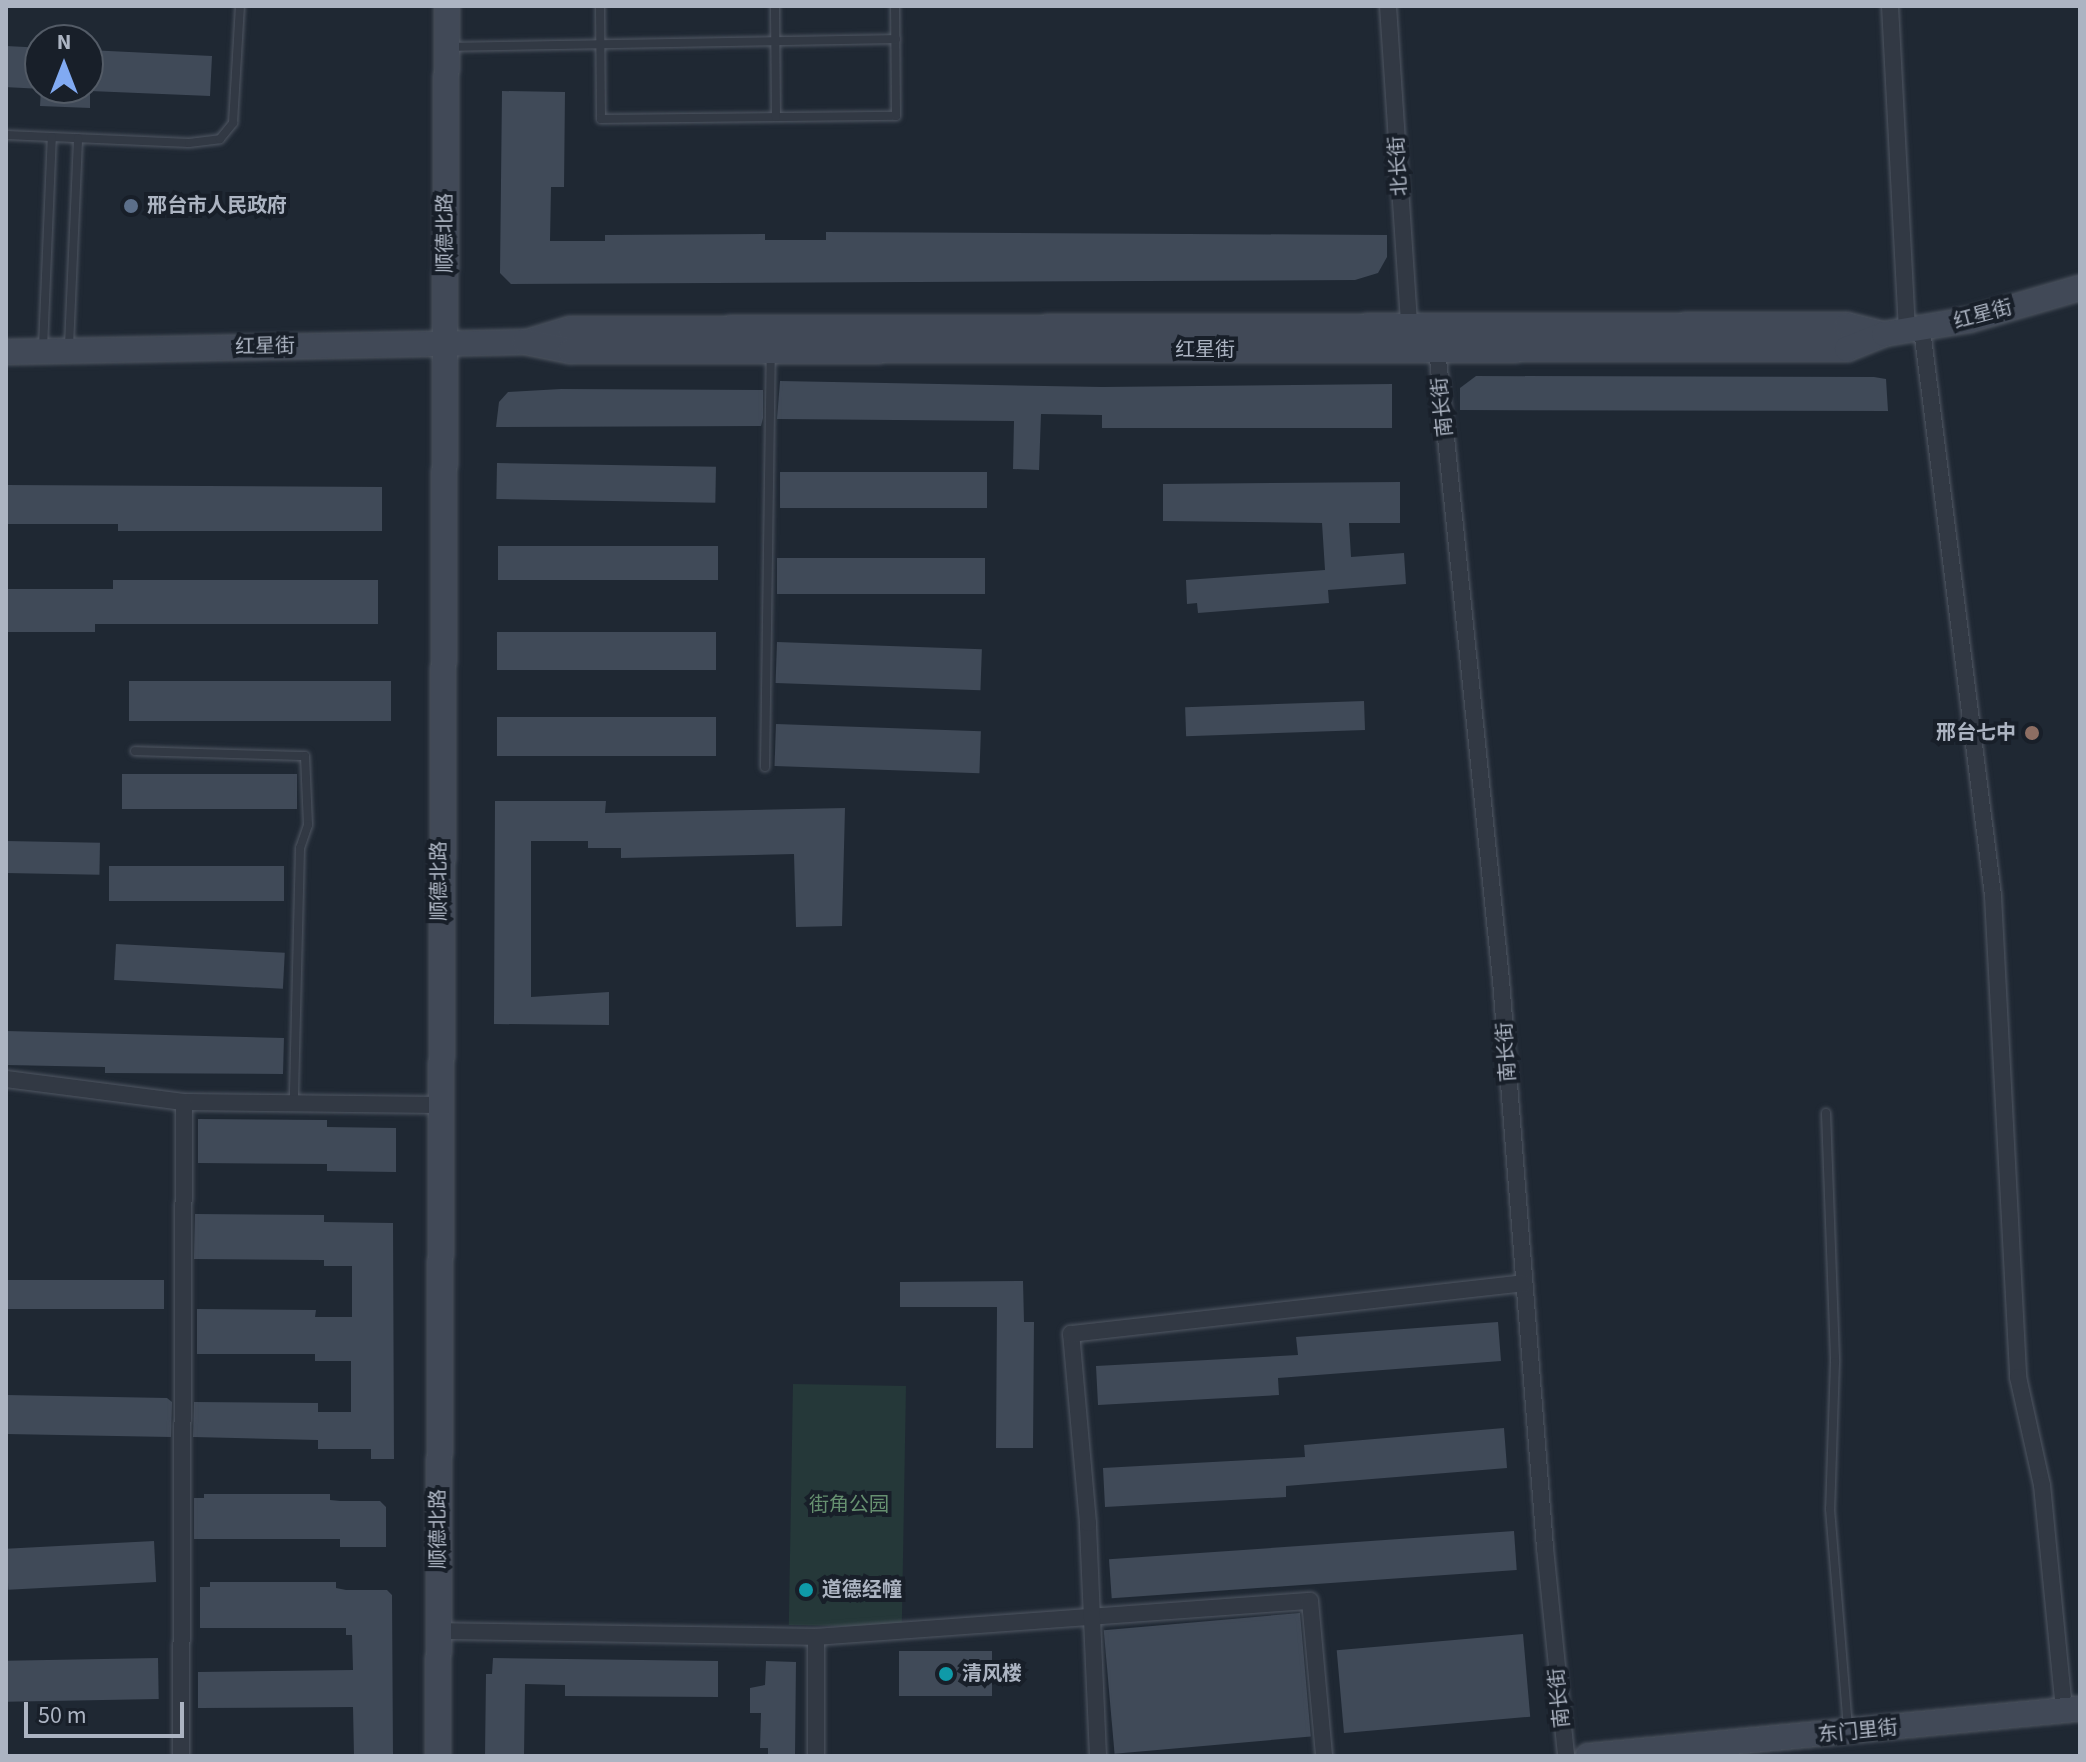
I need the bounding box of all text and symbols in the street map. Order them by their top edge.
north arrow [24,24,104,104]
text: N [57,26,71,58]
street label: 北长街 [1385,135,1413,197]
street label: 顺德北路 [434,193,458,273]
place label: 邢台市人民政府 [147,194,287,218]
marker: 邢台市人民政府 [122,197,140,215]
street label: 红星街 [1951,296,2015,334]
street label: 红星街 [235,334,295,360]
street label: 红星街 [1175,338,1235,362]
street label: 南长街 [1428,376,1458,438]
place label: 邢台七中 [1936,721,2016,745]
marker: 邢台七中 [2023,724,2041,742]
street label: 顺德北路 [428,841,452,921]
street label: 南长街 [1493,1021,1521,1083]
street label: 顺德北路 [427,1489,451,1569]
park label: 街角公园 [809,1493,889,1517]
place label: 道德经幢 [822,1578,902,1602]
marker: 道德经幢 [797,1581,815,1599]
place label: 清风楼 [962,1662,1022,1686]
marker: 清风楼 [937,1665,955,1683]
street label: 南长街 [1545,1667,1575,1729]
scale bar [28,1686,188,1736]
text: 50 m [38,1698,87,1733]
street label: 东门里街 [1817,1716,1899,1748]

